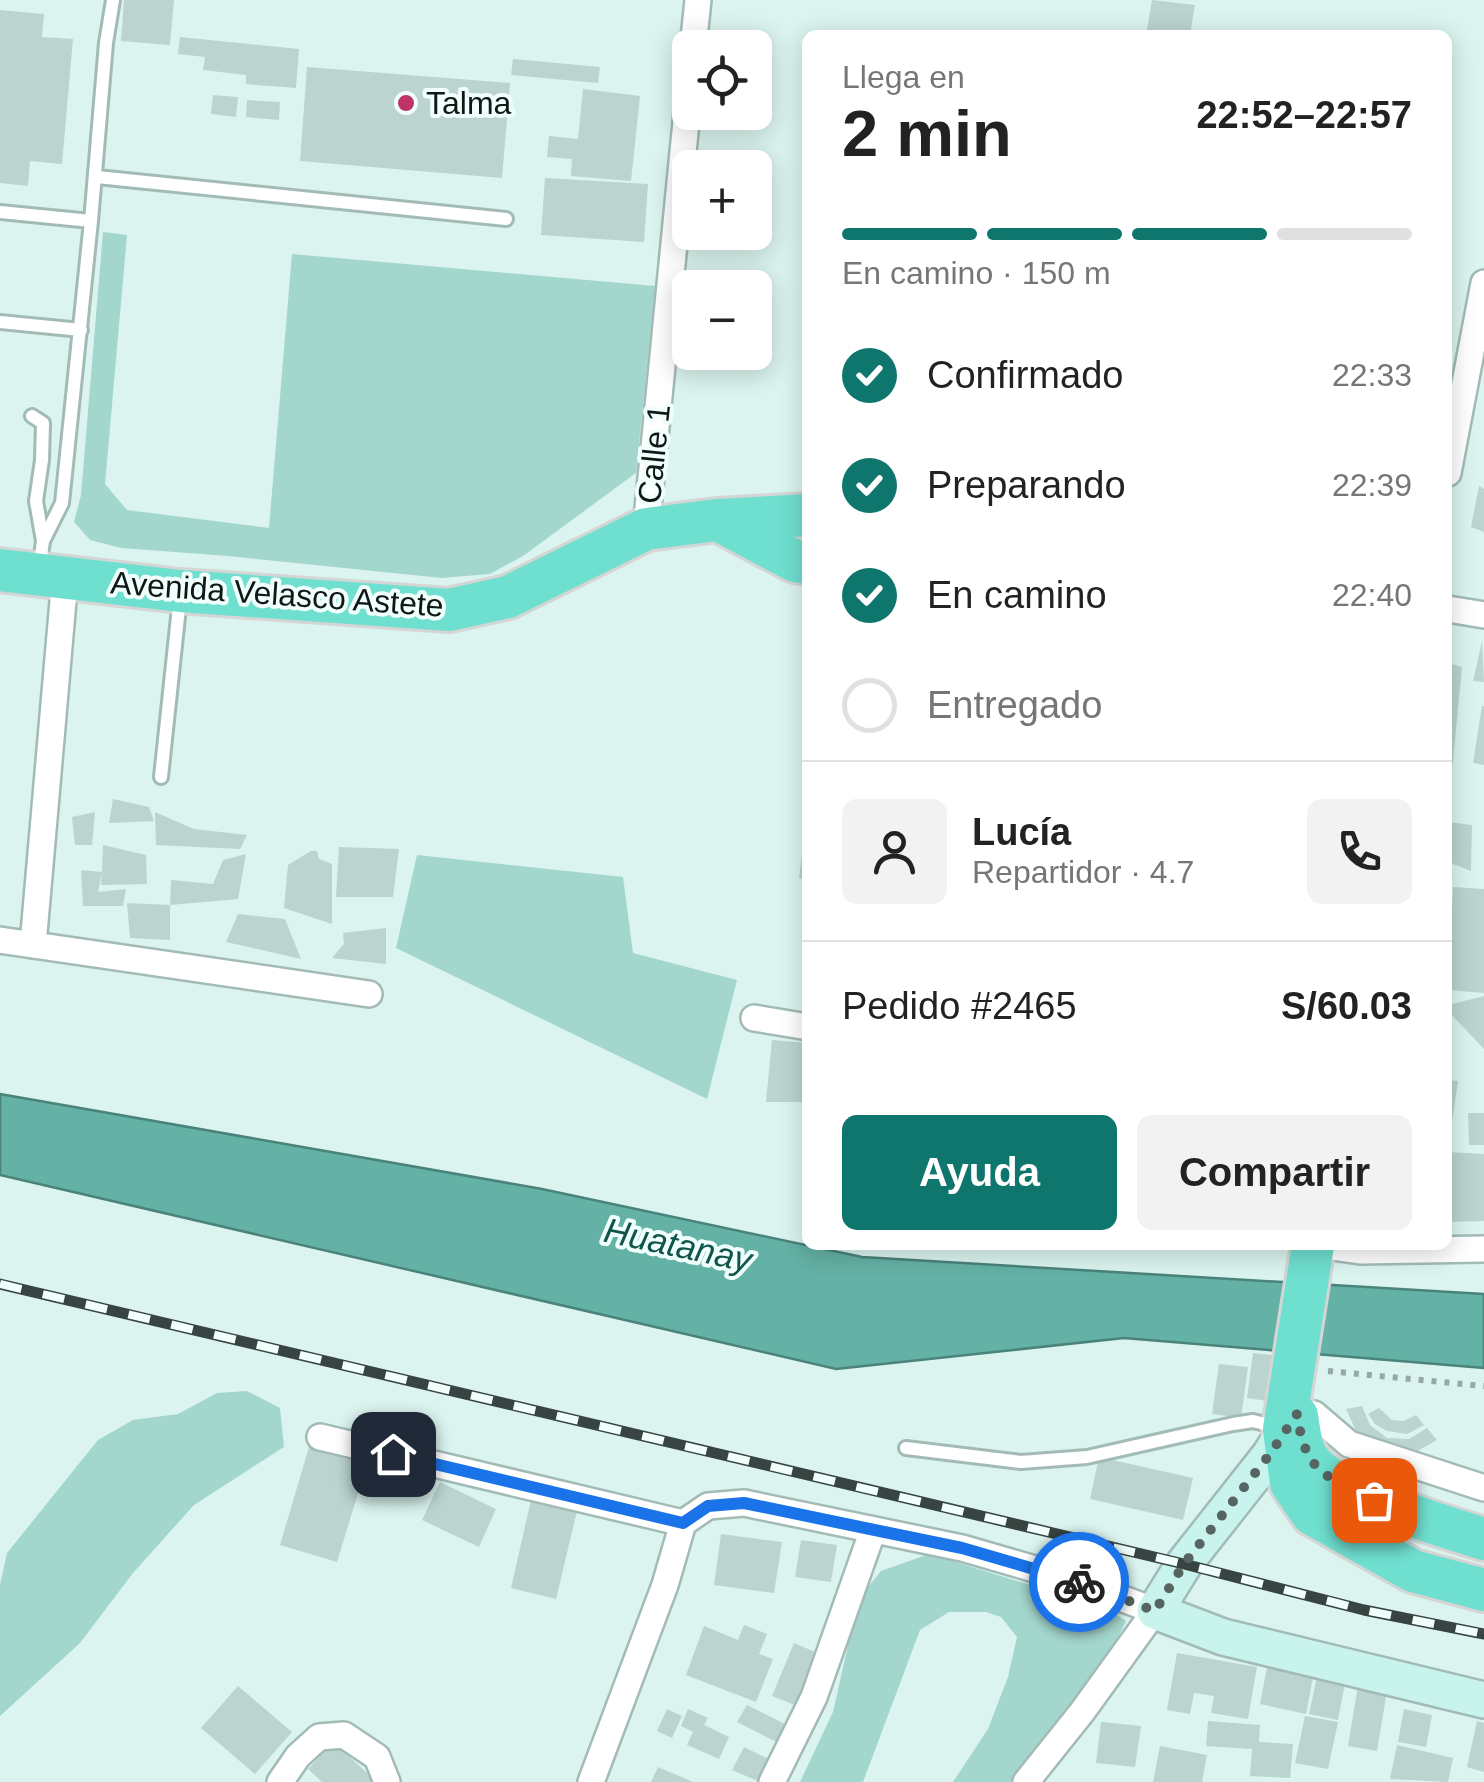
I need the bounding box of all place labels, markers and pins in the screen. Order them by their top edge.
place label: Talma [426,85,512,121]
marker: Talma [395,92,417,114]
pin [351,1412,436,1497]
pin [1332,1458,1417,1543]

